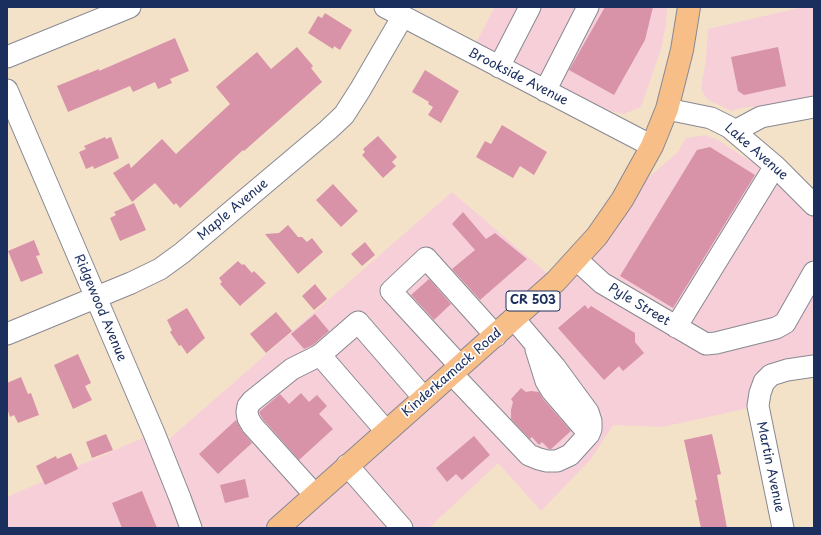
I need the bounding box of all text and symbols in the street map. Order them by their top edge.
street label: Brookside Avenue [465,45,571,109]
street label: Lake Avenue [721,120,791,184]
street label: Maple Avenue [195,176,271,244]
street label: Ridgewood Avenue [70,252,130,364]
street label: Pyle Street [605,280,673,330]
road number: CR 503 [506,291,560,311]
street label: Kinderkamack Road [399,325,505,421]
street label: Martin Avenue [753,420,787,514]

